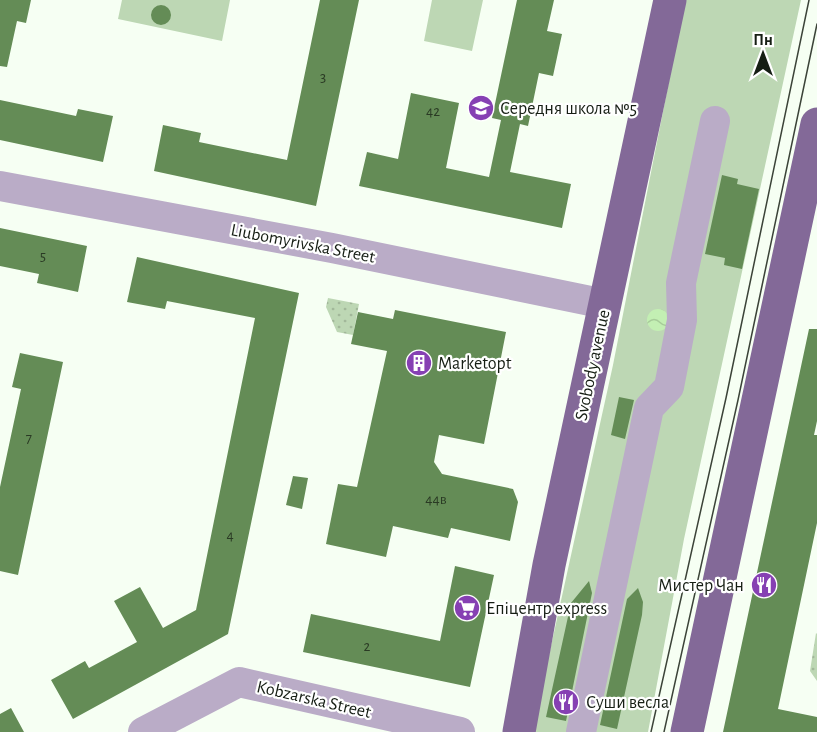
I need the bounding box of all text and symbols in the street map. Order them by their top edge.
north arrow [733,24,793,84]
text: Пн [753,32,773,48]
house number: 3 [320,70,326,85]
school or university icon: Середня школа №5 [466,93,496,123]
place label: Середня школа №5 [500,100,637,118]
house number: 42 [426,104,440,119]
street label: Liubomyrivska Street [229,221,377,267]
house number: 5 [40,249,46,264]
street label: Svobody avenue [572,308,614,422]
building icon: Marketopt [404,348,434,378]
place label: Marketopt [438,355,512,373]
house number: 7 [26,431,32,446]
house number: 44в [425,492,447,507]
house number: 4 [226,528,234,543]
restaurant icon: Мистер Чан [749,570,779,600]
place label: Мистер Чан [658,577,744,595]
supermarket icon: Епіцентр express [452,593,482,623]
place label: Епіцентр express [486,600,607,618]
house number: 2 [364,639,371,654]
street label: Kobzarska Street [255,678,373,722]
restaurant icon: Суши весла [551,687,581,717]
place label: Суши весла [586,694,669,712]

